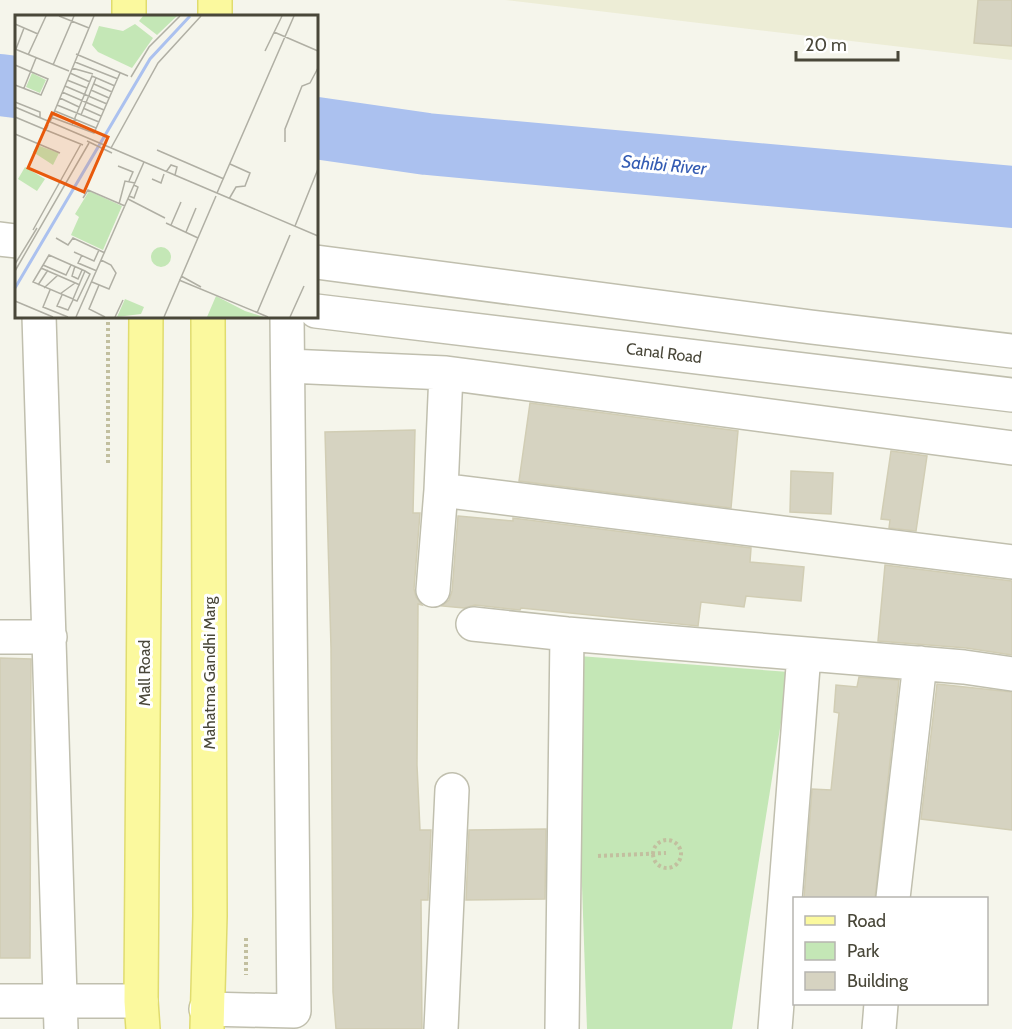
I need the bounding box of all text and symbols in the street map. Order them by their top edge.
inset map [15,15,318,318]
scale bar [796,24,898,62]
text: 20 m [805,34,847,56]
water label: Sahibi River [621,150,709,180]
street label: Canal Road [625,339,703,367]
street label: Mahatma Gandhi Marg [200,596,219,749]
street label: Mall Road [135,640,154,706]
legend [793,897,988,1005]
text: Road [847,910,886,932]
text: Park [847,940,880,962]
text: Building [847,970,909,992]

